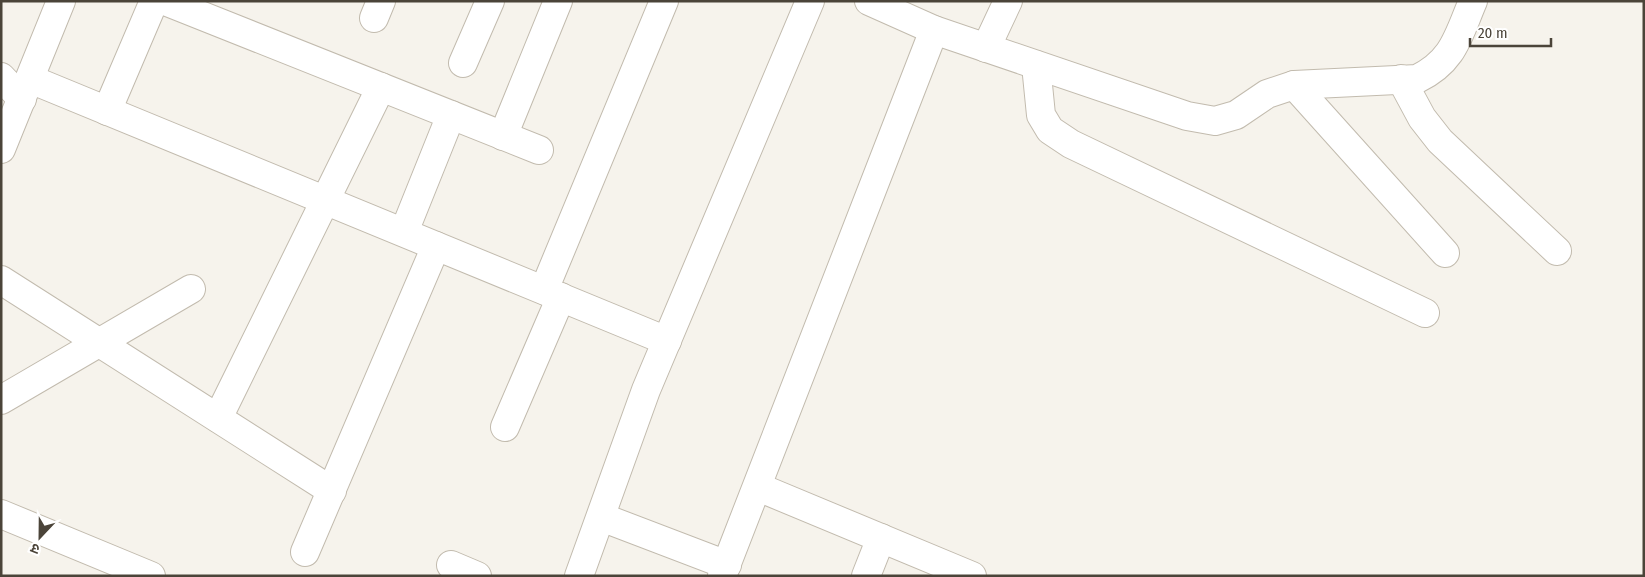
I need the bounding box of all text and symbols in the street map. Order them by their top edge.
scale bar [1470,15,1551,47]
text: 20 m [1478,24,1508,42]
north arrow [15,512,65,562]
text: उ [28,539,42,558]

